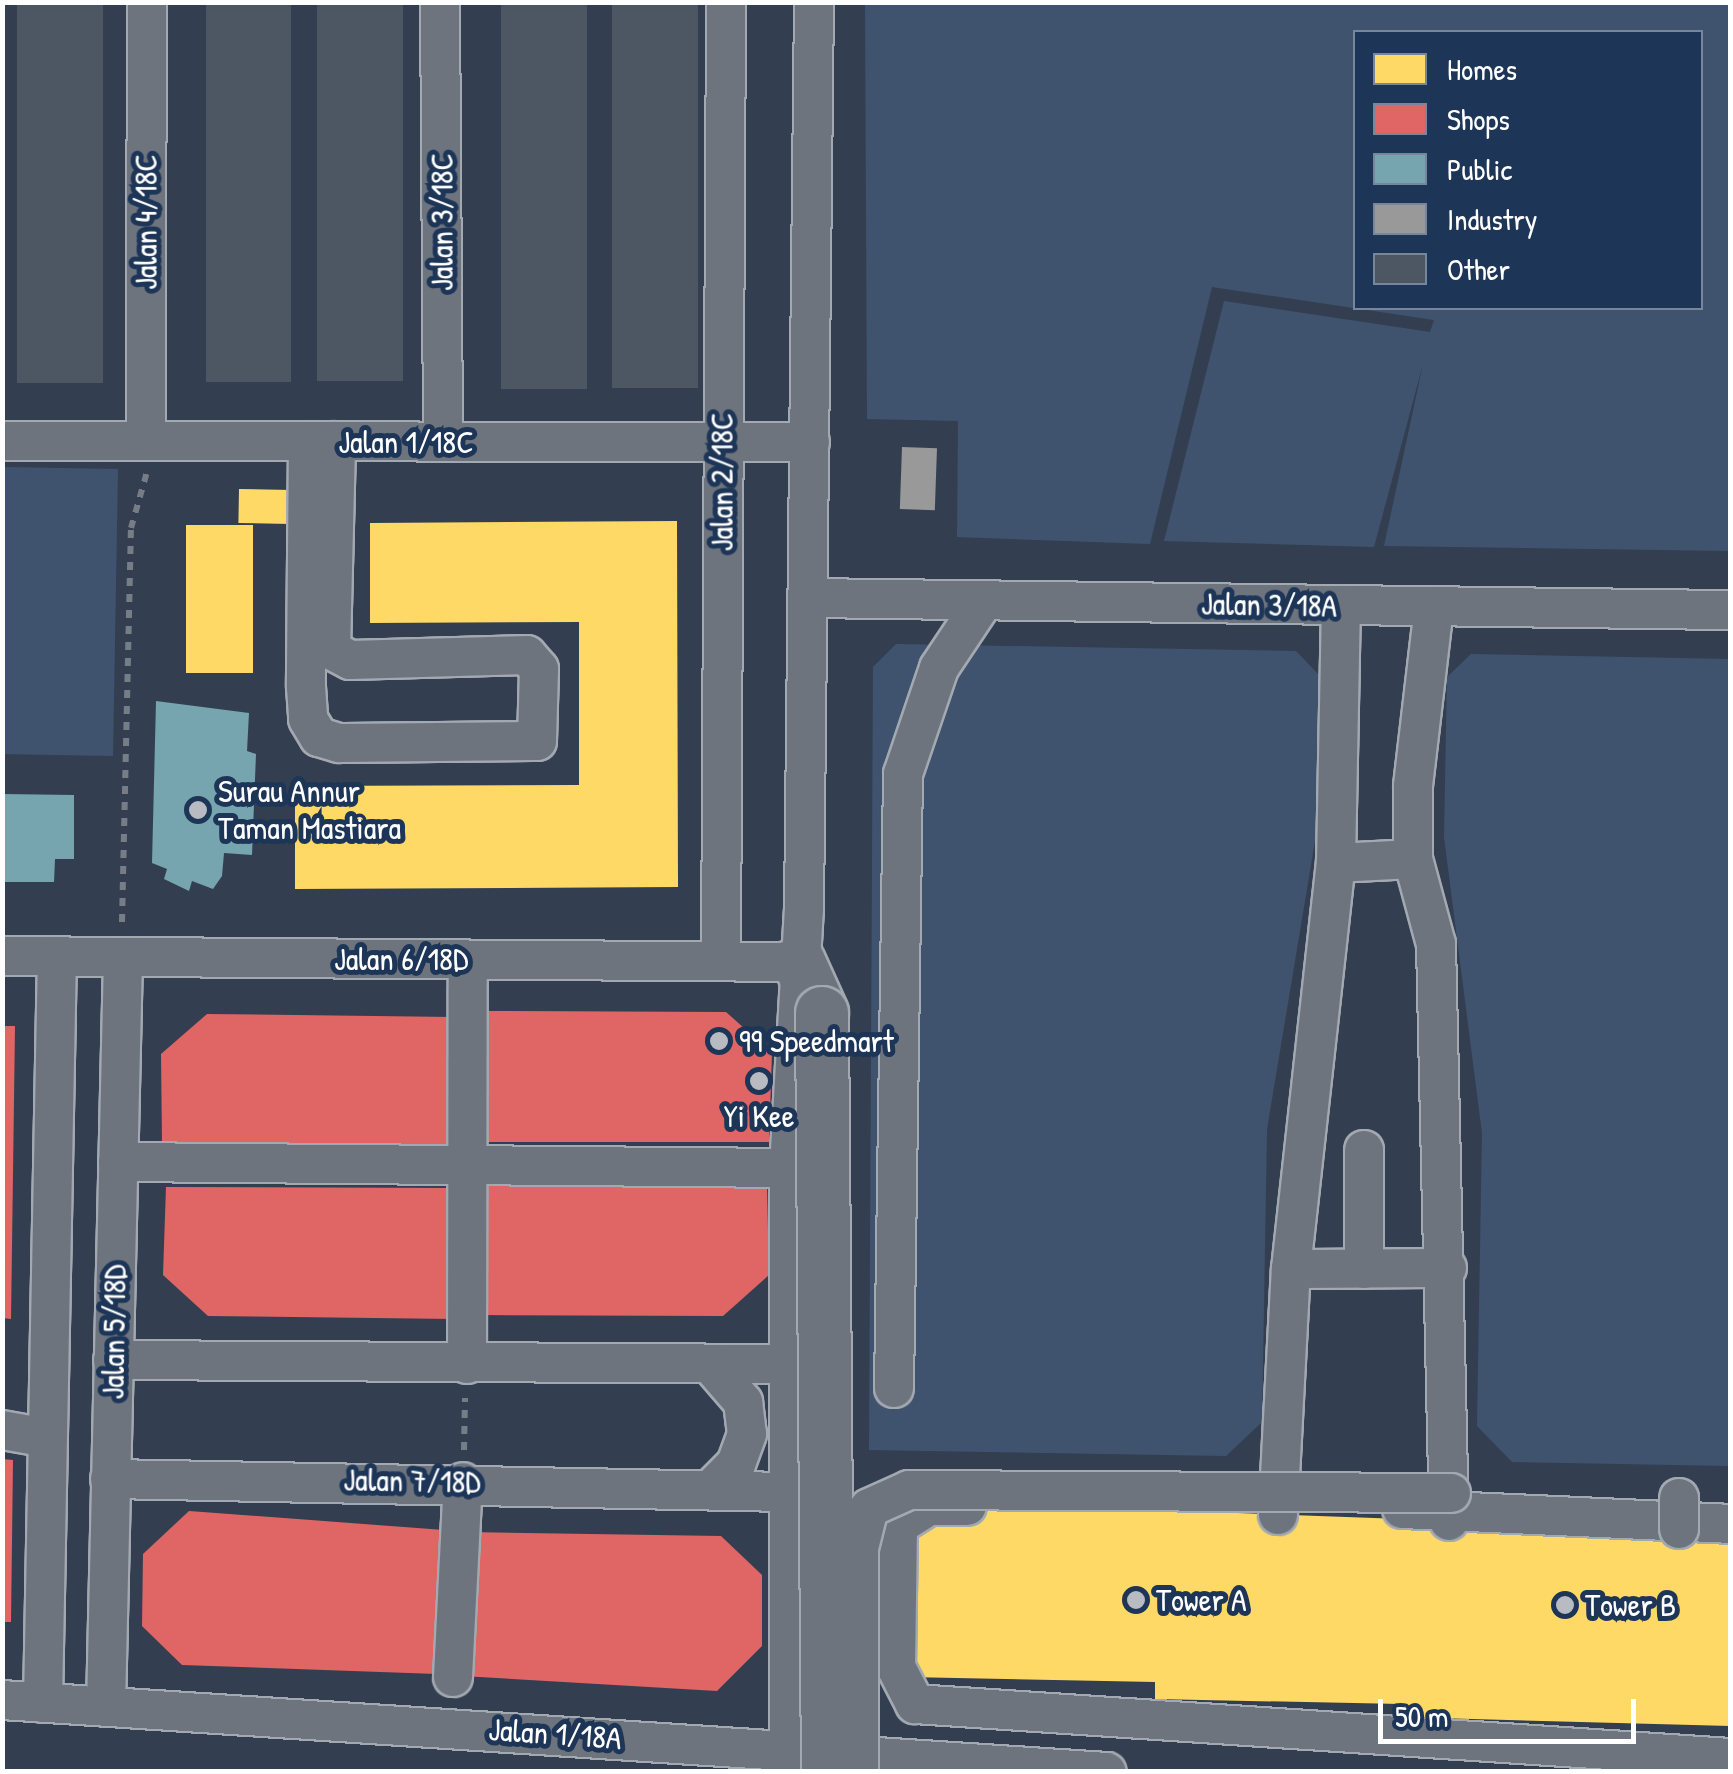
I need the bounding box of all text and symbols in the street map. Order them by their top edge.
legend [1353,30,1703,310]
text: Homes [1447,49,1517,89]
text: Shops [1447,99,1510,139]
text: Public [1447,149,1512,189]
street label: Jalan 3/18C [423,153,461,291]
street label: Jalan 4/18C [127,154,165,290]
text: Industry [1447,199,1537,239]
text: Other [1447,249,1510,289]
street label: Jalan 2/18C [703,413,741,551]
street label: Jalan 1/18C [338,423,474,461]
street label: Jalan 3/18A [1201,585,1337,625]
place label: Surau Annur Taman Mastiara [218,773,401,848]
marker: Surau Annur Taman Mastiara [187,799,209,821]
street label: Jalan 6/18D [334,940,468,978]
place label: 99 Speedmart [739,1022,894,1060]
marker: 99 Speedmart [708,1030,730,1052]
marker: Yi Kee [748,1070,770,1092]
place label: Yi Kee [724,1097,794,1135]
street label: Jalan 5/18D [94,1264,134,1400]
street label: Jalan 7/18D [343,1461,481,1501]
place label: Tower A [1156,1581,1247,1619]
place label: Tower B [1585,1586,1676,1624]
marker: Tower A [1125,1589,1147,1611]
marker: Tower B [1554,1594,1576,1616]
scale bar [1383,1679,1640,1741]
text: 50 m [1395,1696,1448,1736]
street label: Jalan 1/18A [487,1710,623,1758]

